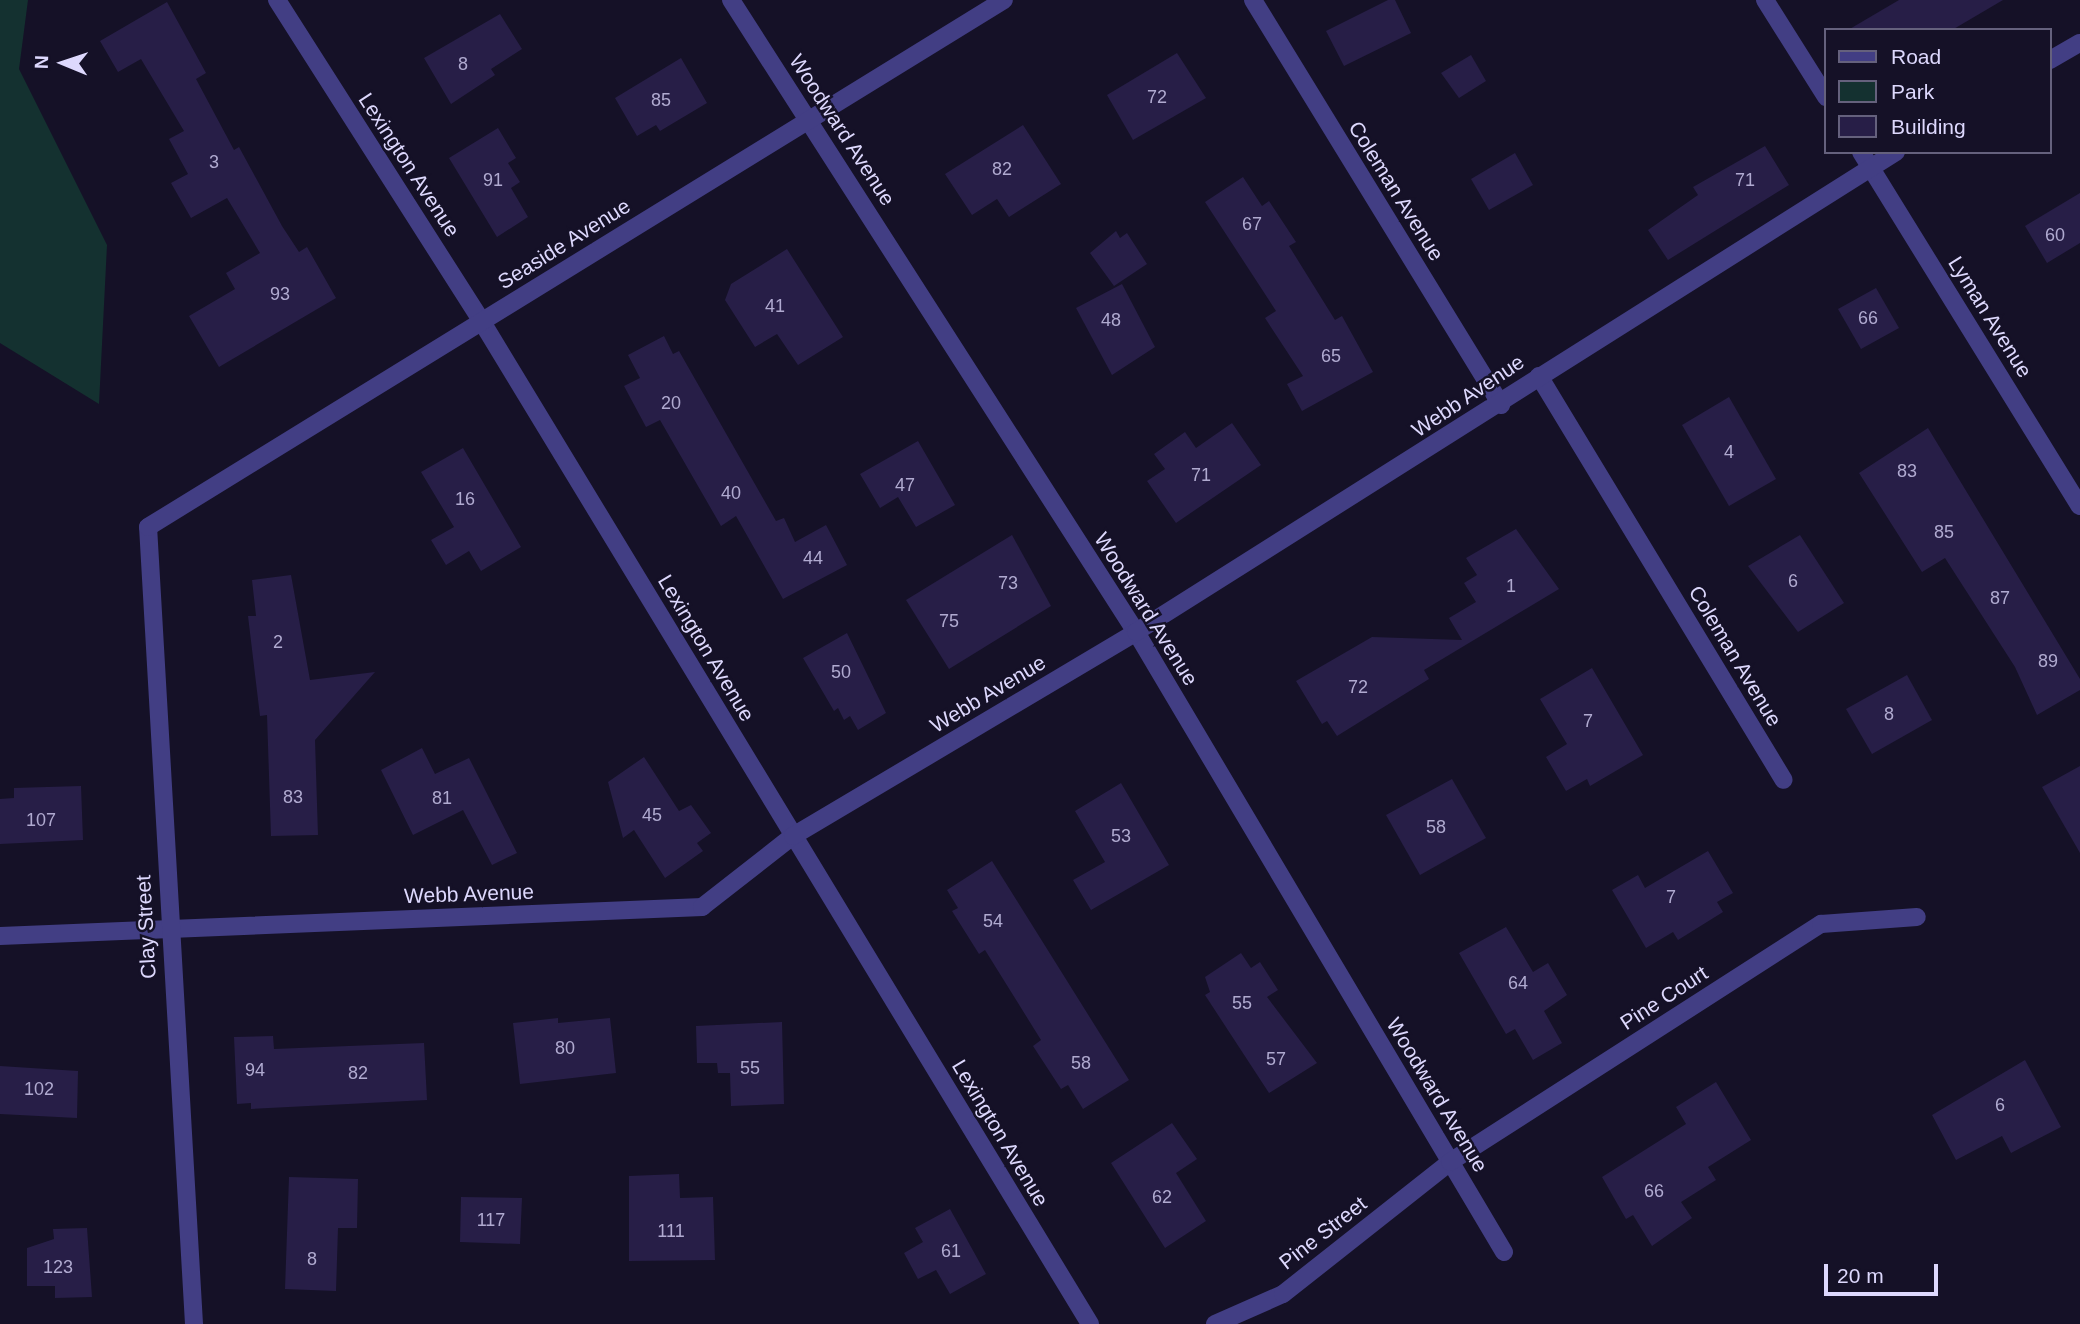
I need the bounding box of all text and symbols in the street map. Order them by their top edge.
north arrow [28,28,98,98]
legend [1825,28,2052,154]
text: Road [1891,45,1941,68]
street label: Woodward Avenue [783,49,901,211]
house number: 8 [458,53,468,75]
text: N [31,55,52,69]
text: Park [1891,80,1934,103]
house number: 72 [1147,86,1167,108]
street label: Lexington Avenue [353,88,465,242]
house number: 85 [651,89,671,111]
text: Building [1891,115,1966,138]
street label: Coleman Avenue [1343,116,1449,266]
house number: 3 [209,151,219,173]
house number: 82 [992,158,1012,180]
house number: 91 [483,169,503,191]
house number: 71 [1735,169,1755,191]
street label: Seaside Avenue [493,193,635,295]
house number: 67 [1242,213,1262,235]
house number: 60 [2045,224,2065,246]
street label: Lyman Avenue [1943,251,2037,383]
house number: 93 [270,283,290,305]
house number: 41 [765,295,785,317]
house number: 66 [1858,307,1878,329]
house number: 48 [1101,309,1121,331]
house number: 65 [1321,345,1341,367]
street label: Webb Avenue [1407,349,1529,443]
house number: 20 [661,392,681,414]
house number: 4 [1724,441,1734,463]
house number: 83 [1897,460,1917,482]
house number: 71 [1191,464,1211,486]
house number: 47 [895,474,915,496]
house number: 40 [721,482,741,504]
house number: 16 [455,488,475,510]
house number: 85 [1934,521,1954,543]
street label: Woodward Avenue [1089,527,1203,691]
house number: 44 [803,547,823,569]
street label: Lexington Avenue [652,570,760,726]
house number: 6 [1788,570,1798,592]
house number: 73 [998,572,1018,594]
house number: 1 [1506,575,1516,597]
street label: Coleman Avenue [1683,581,1787,731]
house number: 87 [1990,587,2010,609]
house number: 75 [939,610,959,632]
house number: 2 [273,631,283,653]
street label: Webb Avenue [925,649,1051,739]
house number: 89 [2038,650,2058,672]
house number: 50 [831,661,851,683]
house number: 72 [1348,676,1368,698]
house number: 8 [1884,703,1894,725]
house number: 7 [1583,710,1593,732]
house number: 83 [283,786,303,808]
house number: 81 [432,787,452,809]
house number: 45 [642,804,662,826]
house number: 107 [26,809,56,831]
house number: 58 [1426,816,1446,838]
house number: 53 [1111,825,1131,847]
street label: Clay Street [131,874,161,980]
street label: Webb Avenue [403,879,535,909]
house number: 7 [1666,886,1676,908]
house number: 54 [983,910,1003,932]
street label: Pine Court [1616,960,1712,1036]
house number: 64 [1508,972,1528,994]
house number: 55 [1232,992,1252,1014]
street label: Woodward Avenue [1381,1013,1493,1177]
house number: 80 [555,1037,575,1059]
house number: 57 [1266,1048,1286,1070]
house number: 58 [1071,1052,1091,1074]
street label: Lexington Avenue [946,1055,1054,1211]
house number: 55 [740,1057,760,1079]
house number: 94 [245,1059,265,1081]
house number: 82 [348,1062,368,1084]
house number: 102 [24,1078,54,1100]
house number: 6 [1995,1094,2005,1116]
house number: 66 [1644,1180,1664,1202]
house number: 62 [1152,1186,1172,1208]
street label: Pine Street [1274,1191,1372,1275]
house number: 117 [477,1209,505,1231]
house number: 111 [657,1220,685,1242]
house number: 61 [941,1240,961,1262]
house number: 8 [307,1248,317,1270]
scale bar [1828,1250,1942,1294]
house number: 123 [43,1256,73,1278]
text: 20 m [1837,1264,1884,1287]

